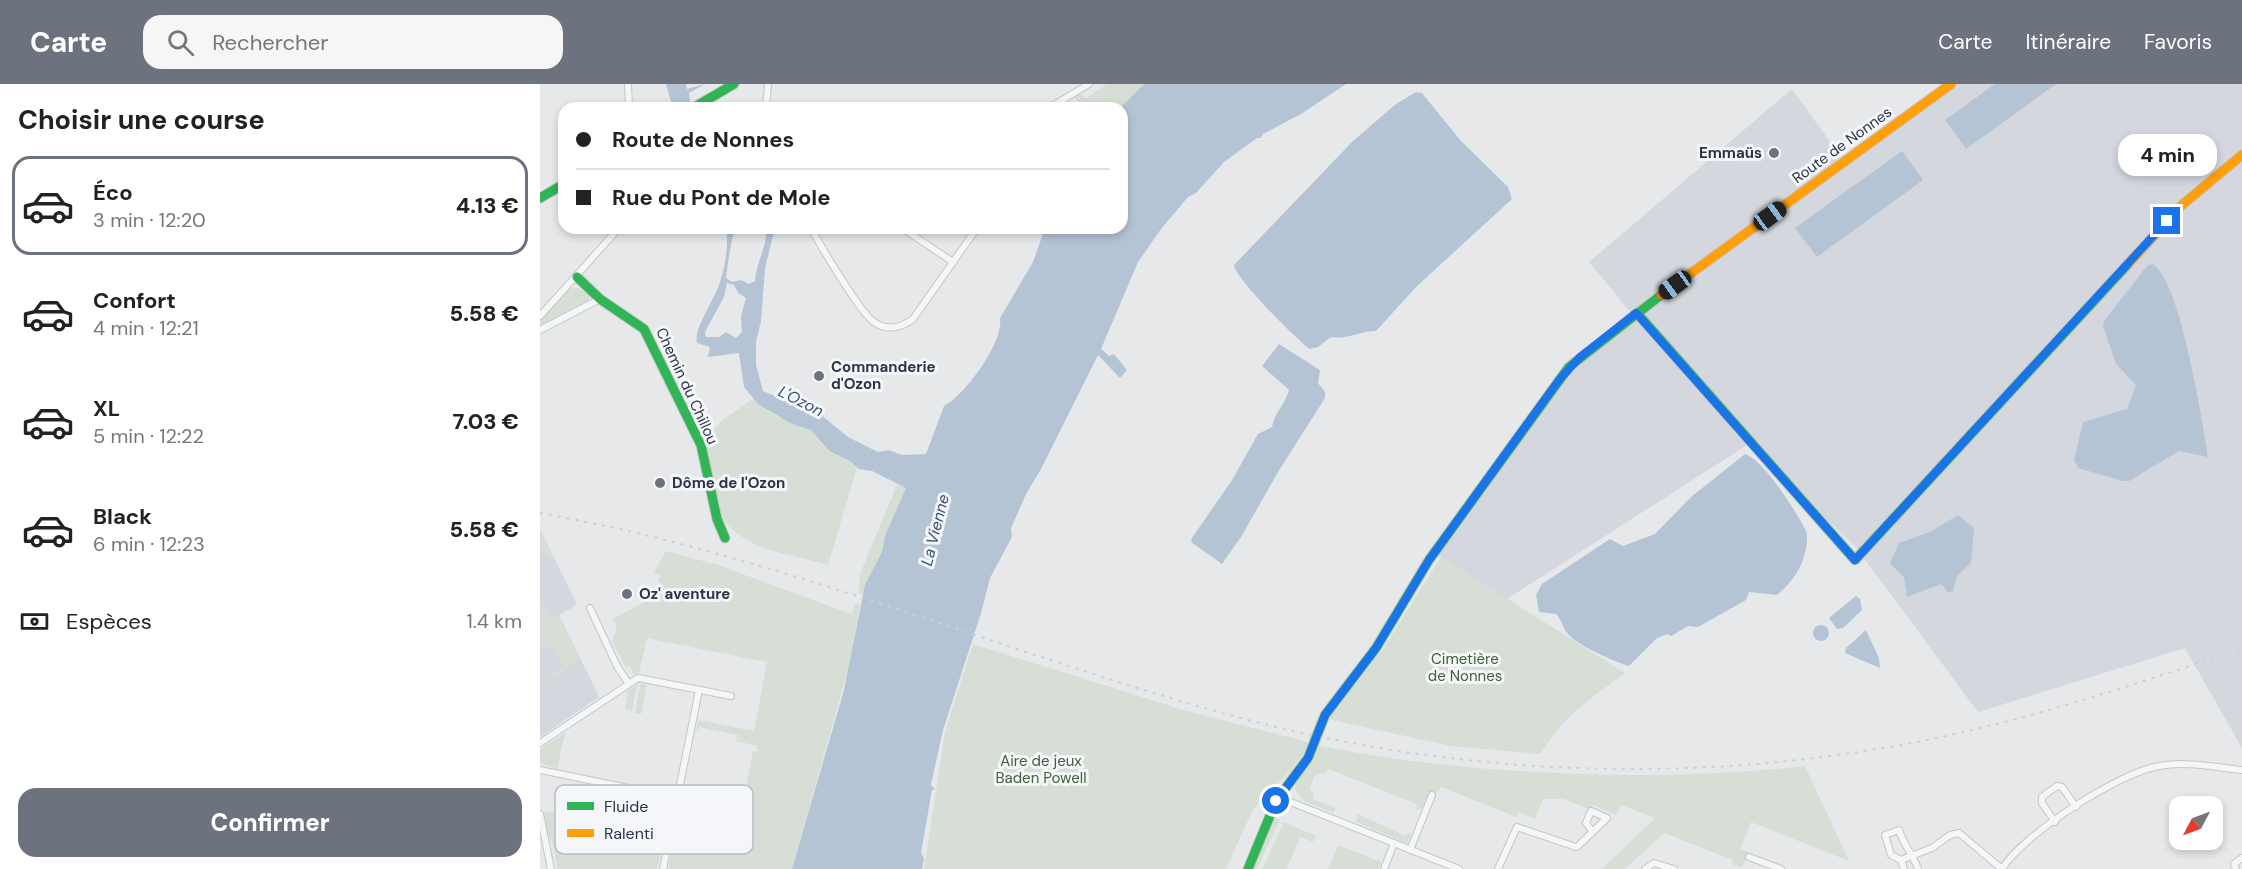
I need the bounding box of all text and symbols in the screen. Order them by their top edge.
search box [143,15,563,69]
text: Carte [30,24,107,61]
icon: search [164,26,197,59]
text: Rechercher [212,28,328,57]
text: Carte [1938,28,1992,56]
text: Itinéraire [2025,28,2111,56]
text: Favoris [2144,28,2212,56]
text: Choisir une course [18,102,265,137]
street label: Route de Nonnes [1788,102,1896,188]
text: Route de Nonnes [612,125,794,154]
callout: 4 min [2118,134,2216,176]
text: 4 min [2140,142,2195,168]
place label: Emmaüs [1699,143,1762,163]
marker: Emmaüs [1767,146,1781,160]
text: Éco [93,178,133,207]
icon: car [21,179,75,233]
text: Rue du Pont de Mole [612,183,831,212]
text: 4.13 € [456,191,519,220]
car [1750,198,1790,234]
text: 3 min · 12:20 [93,207,206,233]
route end [2153,207,2180,234]
car [1655,267,1695,303]
text: Confort [93,286,176,315]
icon: car [21,287,75,341]
text: 5.58 € [449,299,519,328]
text: 4 min · 12:21 [93,315,199,341]
street label: Chemin du Chillou [651,324,723,448]
place label: Commanderie d'Ozon [831,357,936,394]
marker: Commanderie d'Ozon [812,369,826,383]
water label: L'Ozon [775,381,827,421]
text: XL [93,394,120,423]
icon: car [21,395,75,449]
text: 7.03 € [452,407,519,436]
text: 5 min · 12:22 [93,423,204,449]
place label: Dôme de l'Ozon [672,473,785,493]
marker: Dôme de l'Ozon [653,476,667,490]
water label: La Vienne [916,492,954,568]
text: Black [93,502,152,531]
icon: car [21,503,75,557]
text: 5.58 € [449,515,519,544]
text: 6 min · 12:23 [93,531,205,557]
place label: Oz' aventure [639,584,730,604]
marker: Oz' aventure [620,587,634,601]
icon: cash [18,605,51,638]
text: Espèces [66,607,152,636]
text: 1.4 km [466,608,522,634]
park label: Cimetière de Nonnes [1428,649,1502,686]
park label: Aire de jeux Baden Powell [996,751,1086,788]
legend [555,785,753,854]
route start [1262,787,1289,814]
button: Confirmer [18,788,522,857]
text: Fluide [604,796,648,817]
north arrow [2169,796,2223,850]
map controls [2169,796,2223,850]
text: Ralenti [604,823,654,844]

